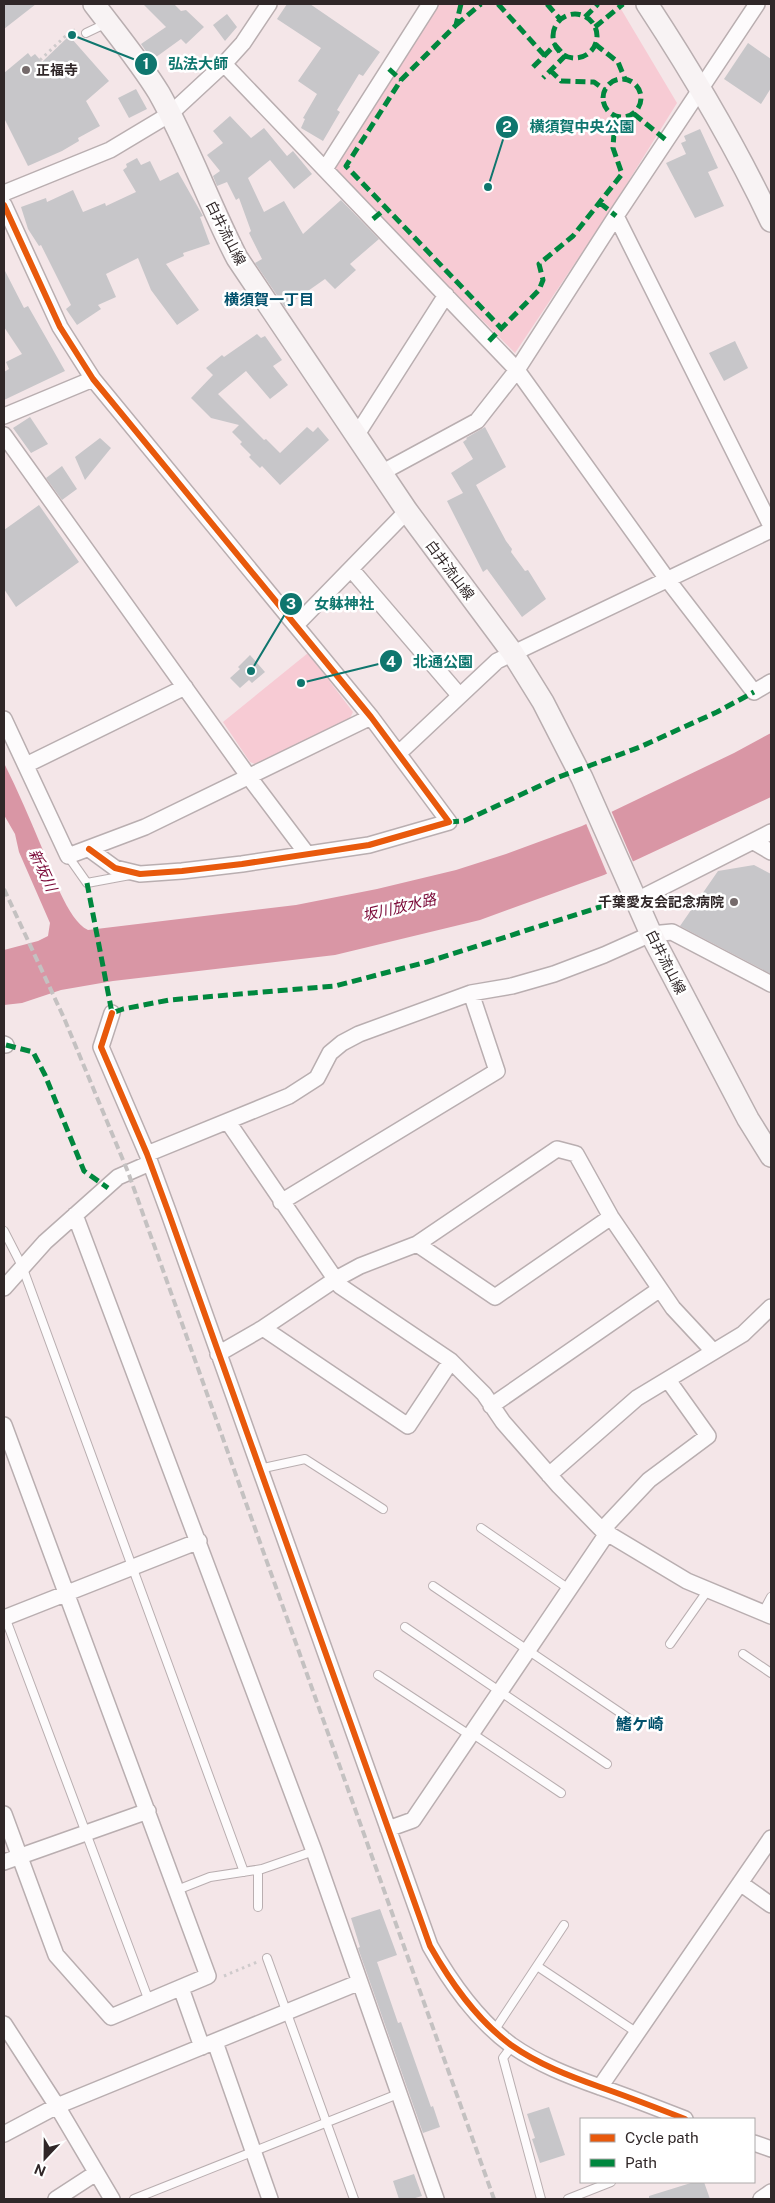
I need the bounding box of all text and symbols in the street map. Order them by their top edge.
callout: 弘法大師 [133,49,238,79]
text: 1 [143,55,149,72]
text: 弘法大師 [168,55,228,72]
place label: 正福寺 [36,62,78,78]
marker: 正福寺 [20,64,32,76]
callout: 横須賀中央公園 [495,112,645,142]
text: 2 [502,118,512,135]
text: 横須賀中央公園 [529,118,635,135]
street label: 白井流山線 [203,198,249,268]
district label: 横須賀一丁目 [224,291,314,308]
street label: 白井流山線 [423,537,477,603]
callout: 女躰神社 [279,589,384,619]
text: 3 [286,595,296,612]
text: 女躰神社 [314,595,374,612]
callout: 北通公園 [378,646,483,676]
text: 4 [386,653,396,670]
text: 北通公園 [413,653,473,670]
water label: 新坂川 [26,846,61,896]
water label: 坂川放水路 [361,890,439,924]
place label: 千葉愛友会記念病院 [598,894,724,910]
marker: 千葉愛友会記念病院 [728,896,740,908]
street label: 白井流山線 [643,927,689,997]
district label: 鰭ケ崎 [616,1715,664,1734]
legend [580,2118,755,2183]
text: Cycle path [625,2129,699,2146]
north arrow [20,2133,70,2183]
text: Path [625,2154,657,2171]
text: N [32,2161,48,2180]

